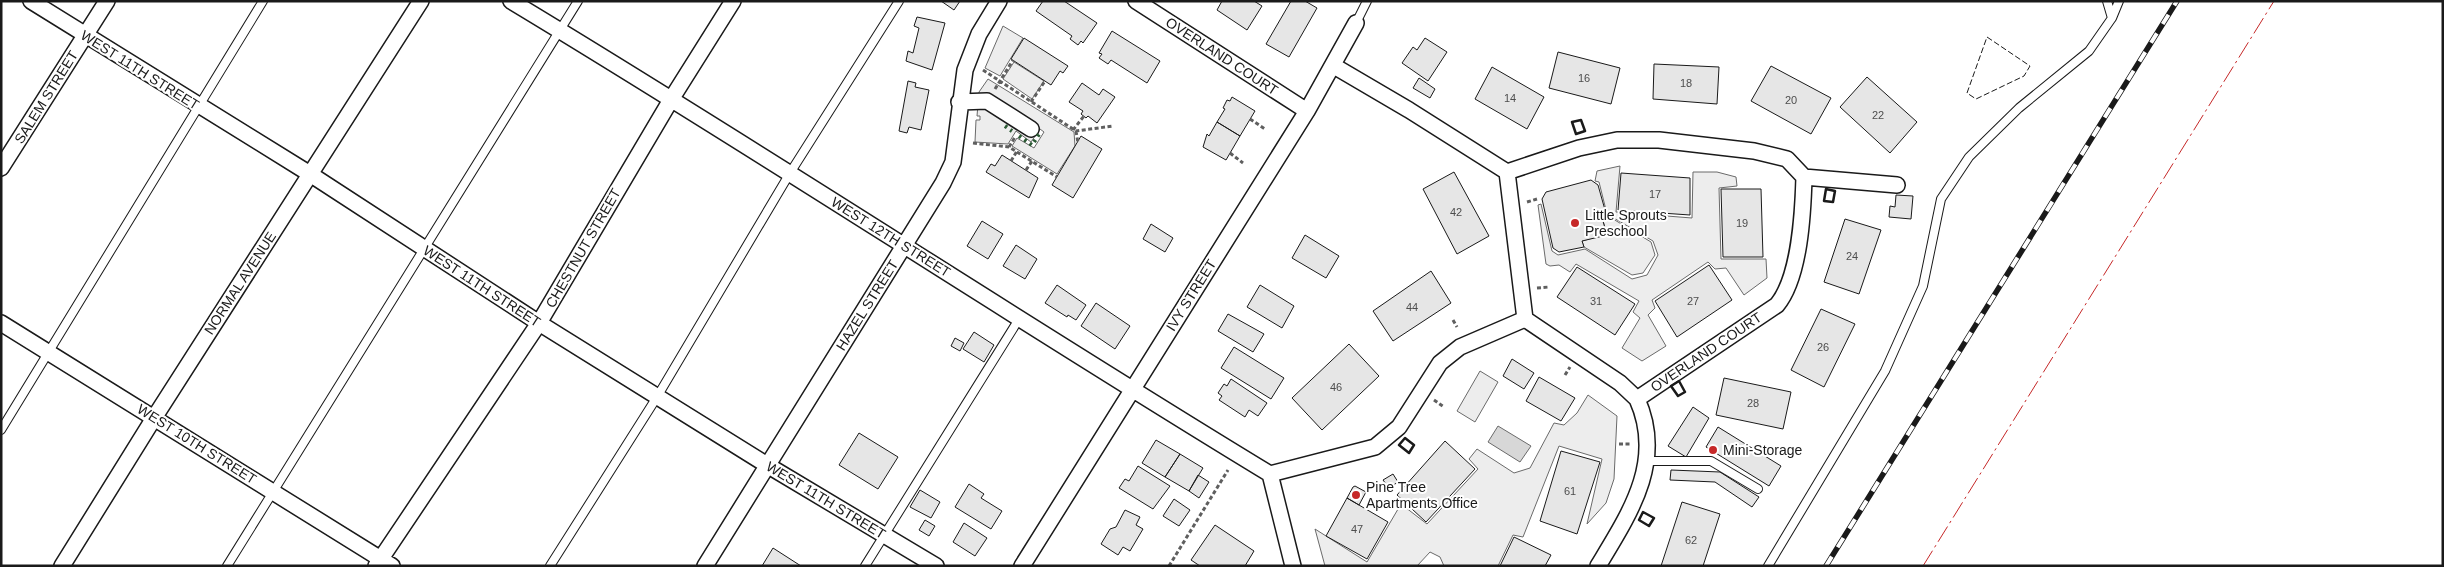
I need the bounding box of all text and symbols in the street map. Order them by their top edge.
street label: OVERLAND COURT [1163,14,1281,98]
street label: WEST 11TH STREET [78,27,202,113]
street label: SALEM STREET [11,47,81,146]
house number: 16 [1578,72,1590,84]
house number: 18 [1680,77,1692,89]
house number: 14 [1504,92,1516,104]
house number: 20 [1785,94,1797,106]
house number: 22 [1872,109,1884,121]
street label: CHESTNUT STREET [542,185,624,310]
house number: 17 [1649,188,1661,200]
street label: WEST 12TH STREET [828,194,954,280]
house number: 42 [1450,206,1462,218]
place label: Little Sprouts Preschool [1585,207,1667,239]
marker: Little Sprouts Preschool [1569,217,1581,229]
house number: 19 [1736,217,1748,229]
street label: NORMAL AVENUE [201,229,279,337]
street label: WEST 11TH STREET [420,242,544,330]
house number: 24 [1846,250,1858,262]
street label: HAZEL STREET [833,256,902,353]
street label: IVY STREET [1163,256,1220,334]
house number: 31 [1590,295,1602,307]
house number: 27 [1687,295,1699,307]
house number: 44 [1406,301,1418,313]
street label: OVERLAND COURT [1647,309,1765,395]
house number: 26 [1817,341,1829,353]
house number: 46 [1330,381,1342,393]
house number: 28 [1747,397,1759,409]
street label: WEST 10TH STREET [134,401,260,487]
place label: Mini-Storage [1723,442,1803,458]
marker: Mini-Storage [1707,444,1719,456]
street label: WEST 11TH STREET [763,458,889,542]
place label: Pine Tree Apartments Office [1366,479,1478,511]
house number: 61 [1564,485,1576,497]
marker: Pine Tree Apartments Office [1350,489,1362,501]
house number: 47 [1351,523,1363,535]
house number: 62 [1685,534,1697,546]

